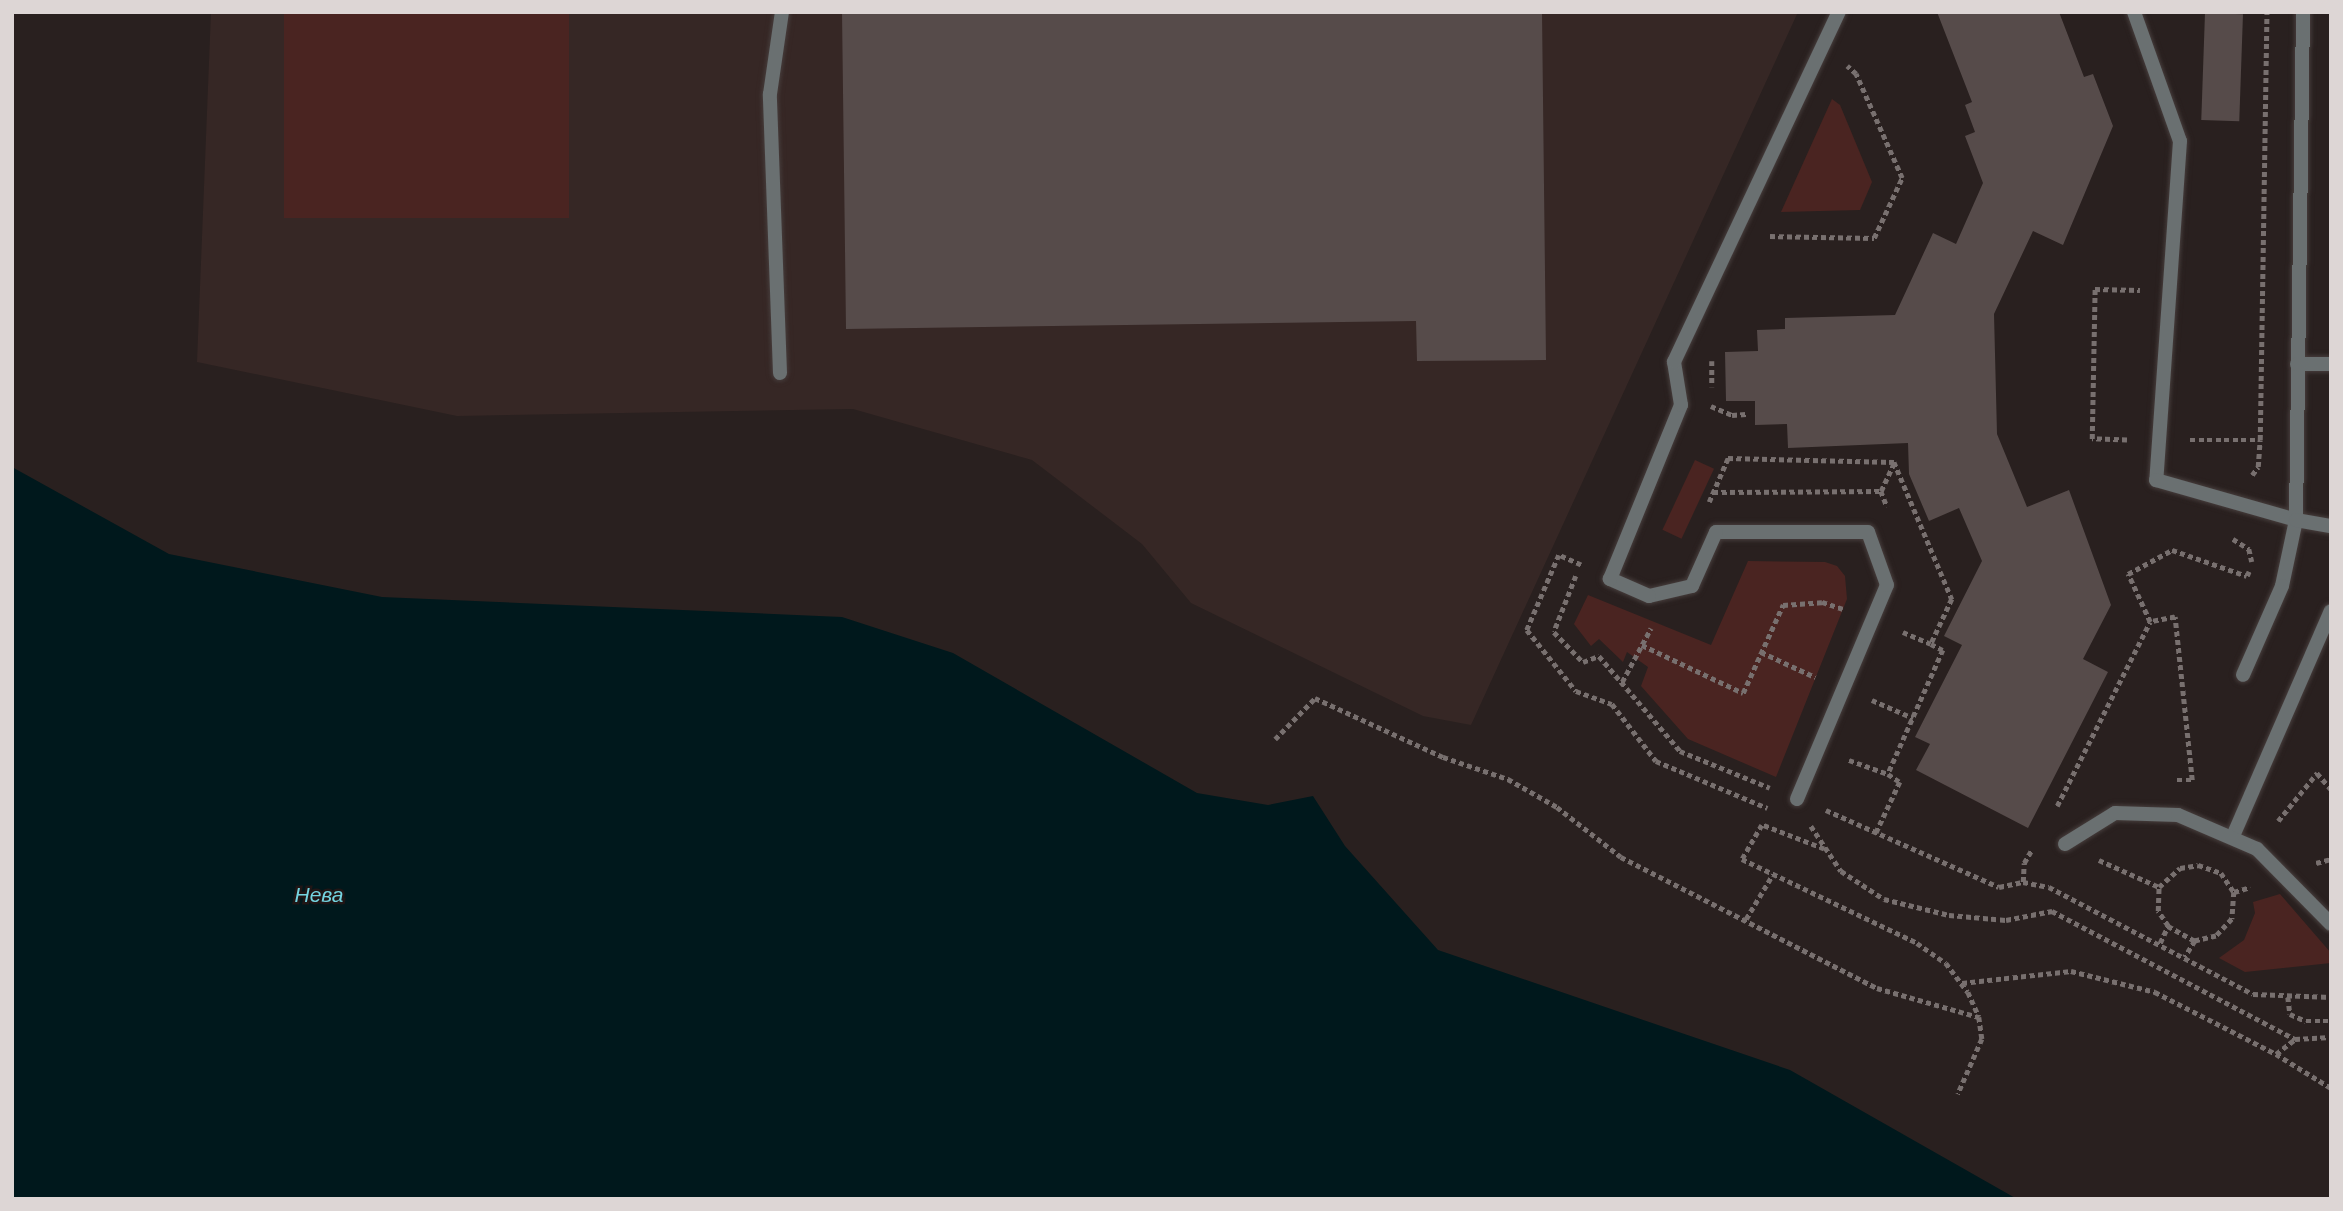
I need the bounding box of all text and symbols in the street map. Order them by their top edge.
water label: Нева [294,882,344,908]

